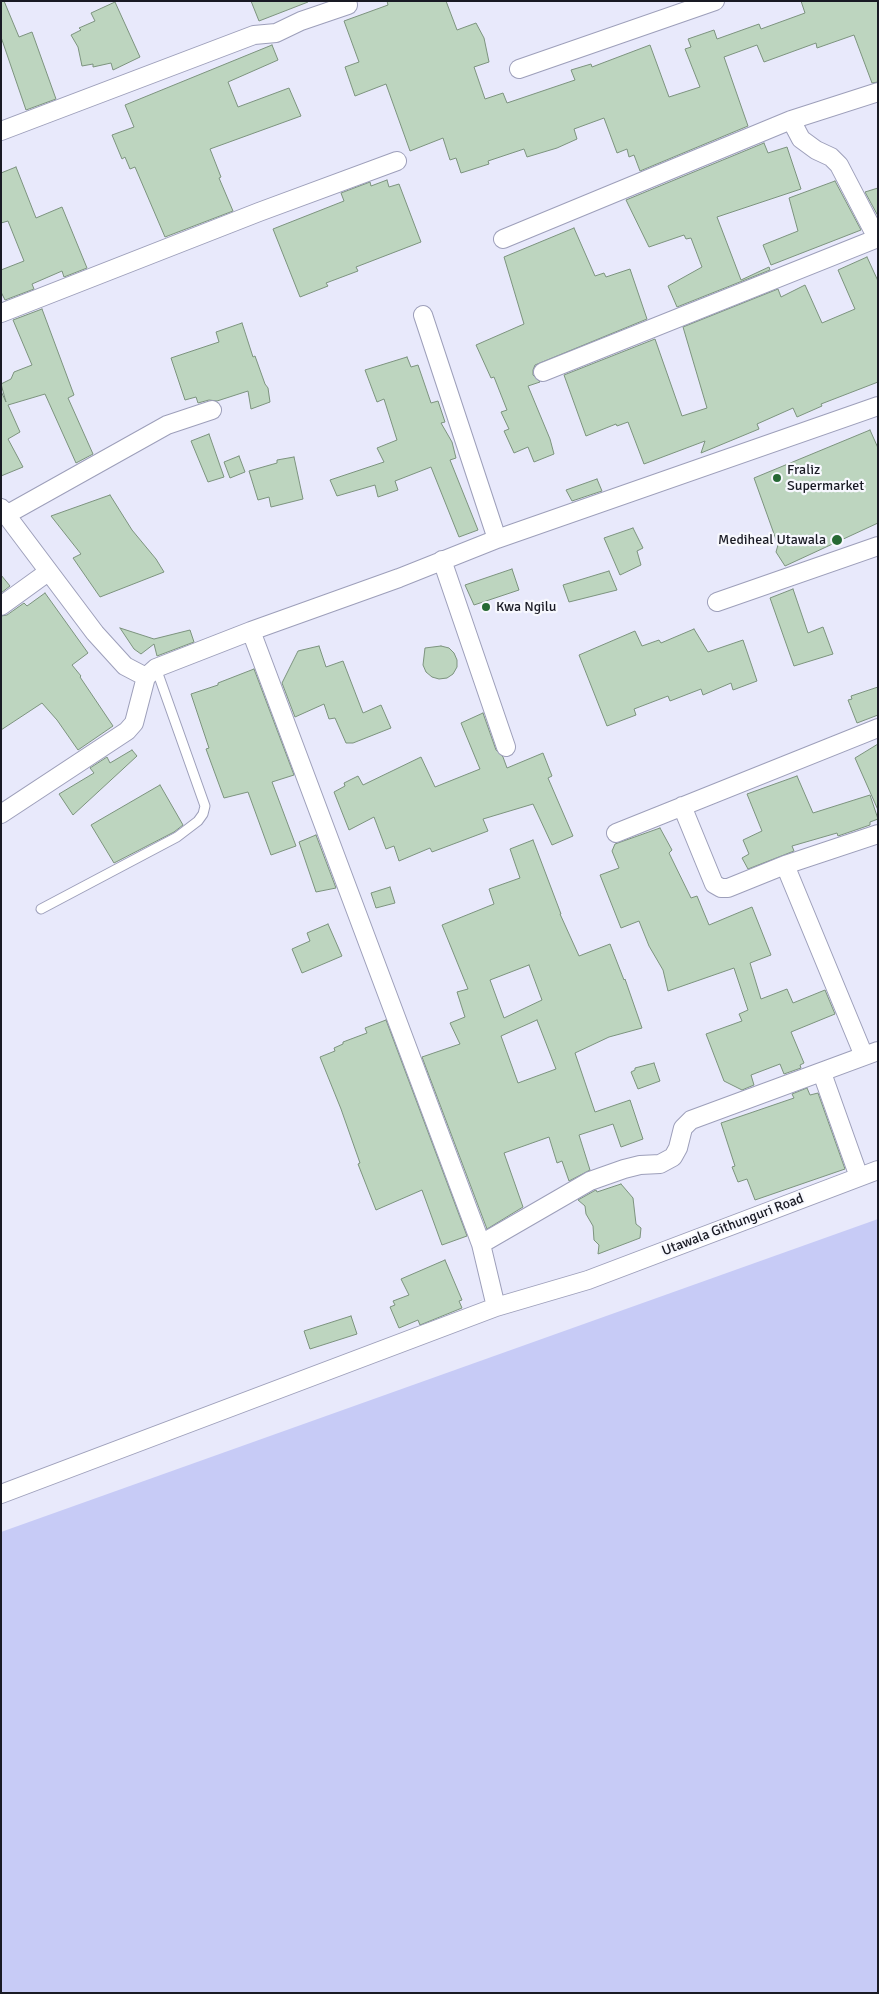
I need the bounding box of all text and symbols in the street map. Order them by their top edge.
place label: Fraliz Supermarket [787,462,864,494]
marker: Fraliz Supermarket [771,472,783,484]
place label: Mediheal Utawala [718,532,826,548]
marker: Mediheal Utawala [830,533,844,547]
place label: Kwa Ngilu [496,599,556,615]
marker: Kwa Ngilu [480,601,492,613]
street label: Utawala Githunguri Road [660,1190,806,1260]

